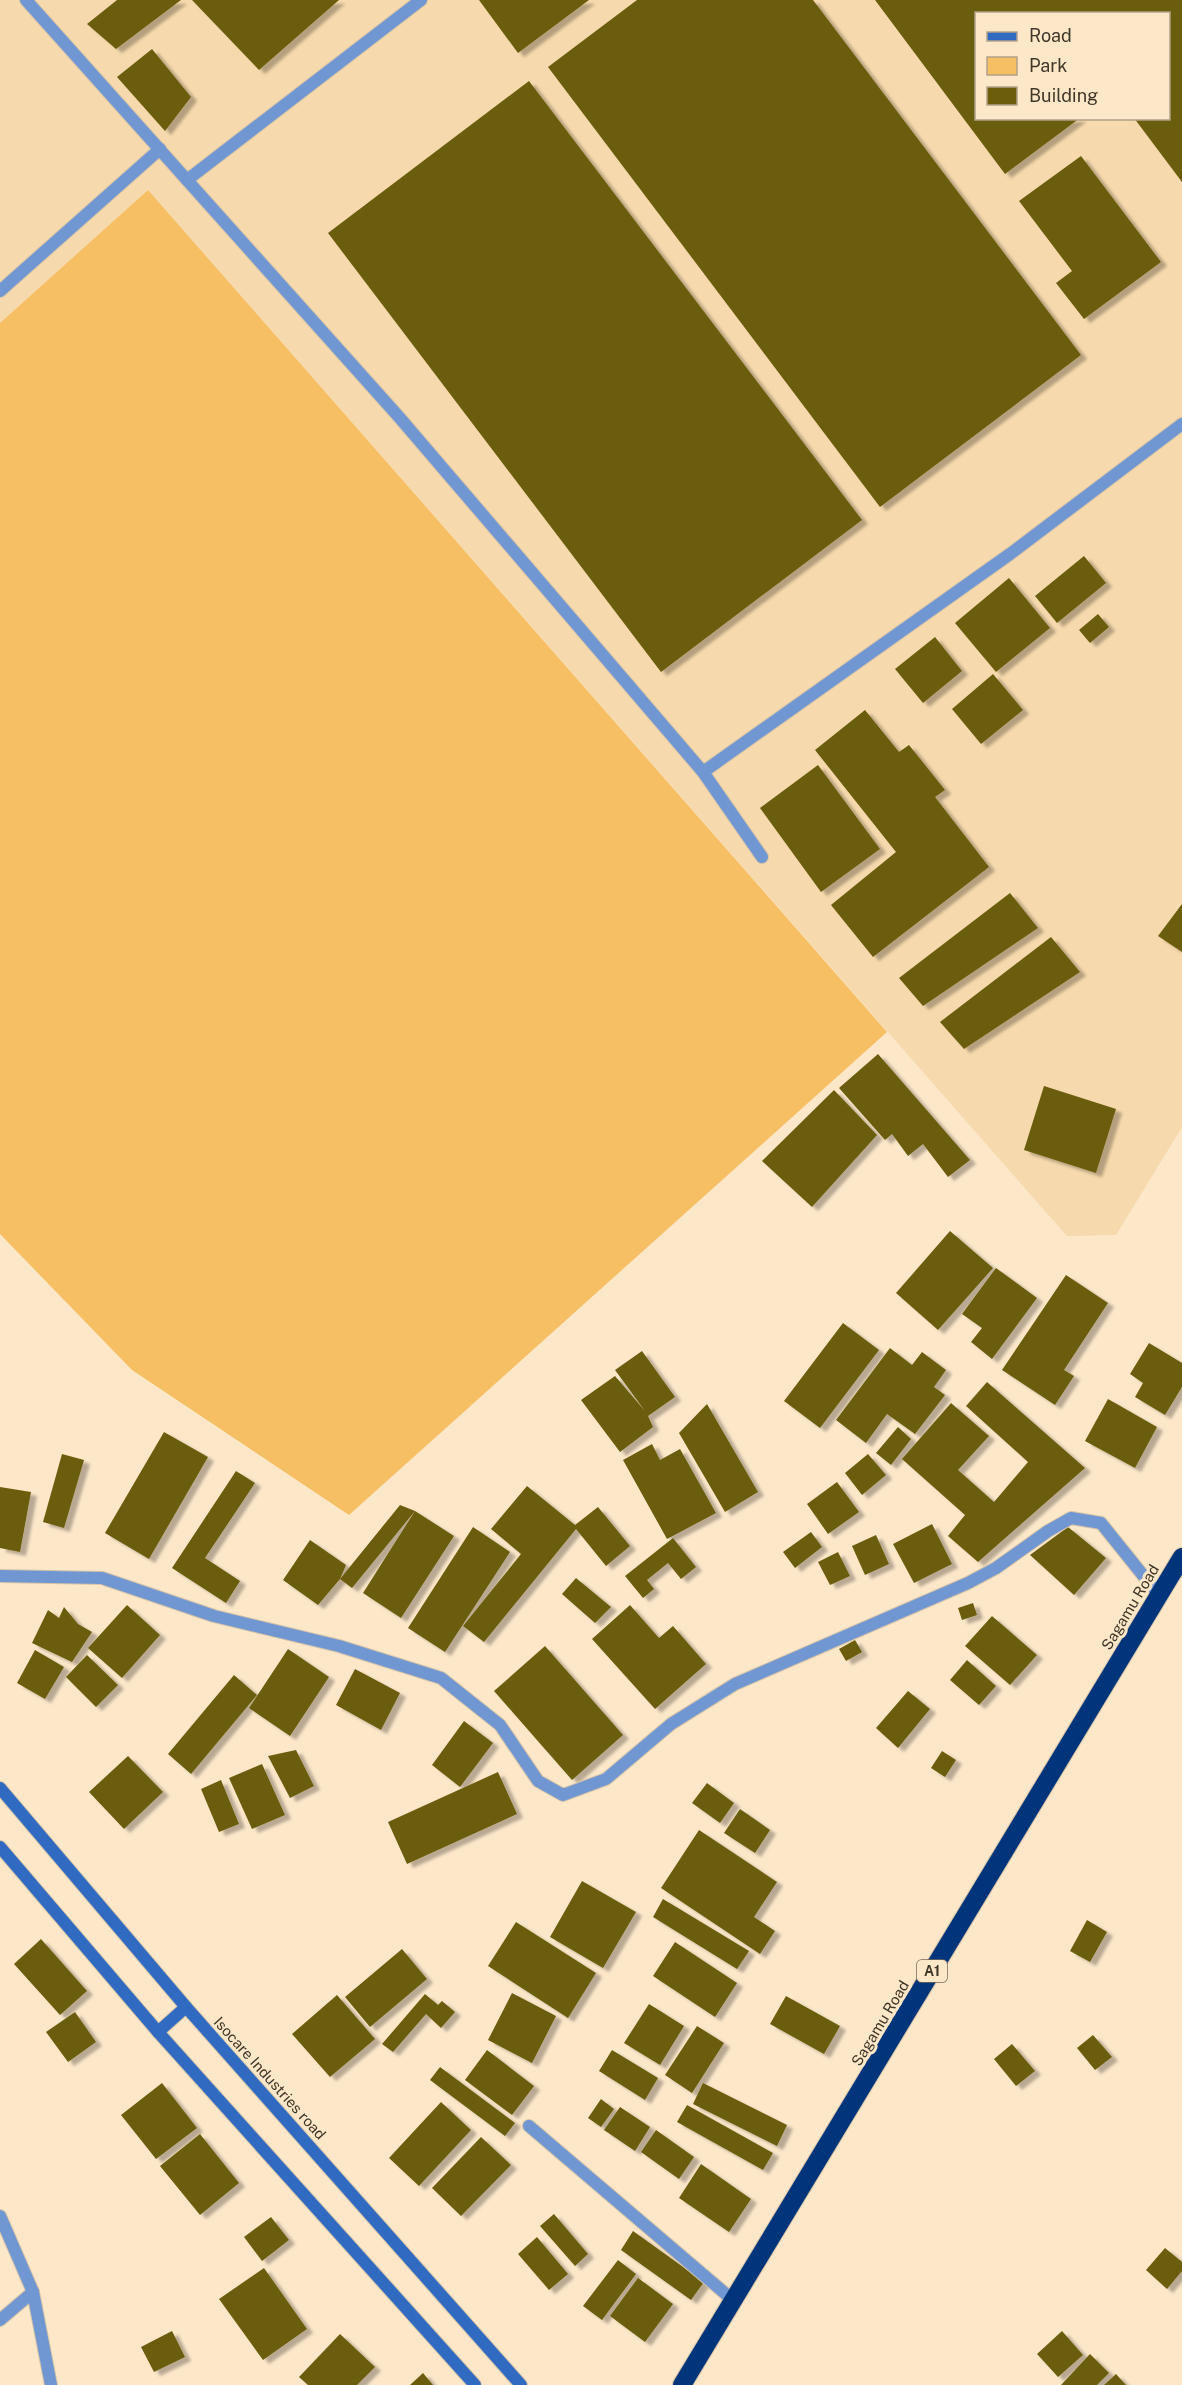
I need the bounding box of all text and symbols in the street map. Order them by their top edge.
legend [975,12,1170,120]
text: Road [1029,25,1072,46]
text: Park [1029,55,1067,76]
text: Building [1029,85,1098,106]
street label: Sagamu Road [1098,1561,1162,1653]
road number: A1 [917,1960,947,1982]
street label: Sagamu Road [848,1977,912,2069]
street label: Isocare Industries road [211,2013,329,2143]

